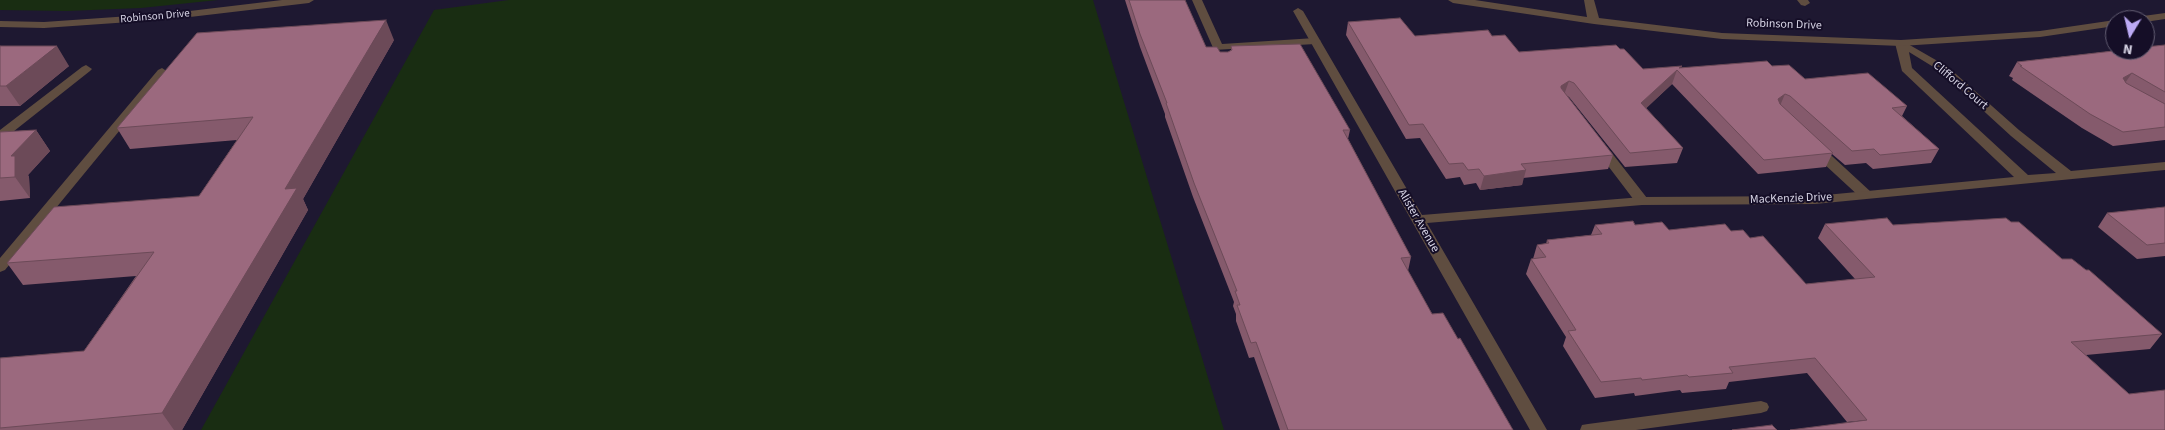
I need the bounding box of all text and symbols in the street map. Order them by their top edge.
street label: Robinson Drive [120,7,190,27]
north arrow [2105,10,2155,60]
street label: Robinson Drive [1746,16,1822,34]
text: N [2122,38,2134,59]
street label: Clifford Court [1930,59,1990,113]
street label: Alister Avenue [1394,187,1442,255]
street label: MacKenzie Drive [1750,190,1832,208]

